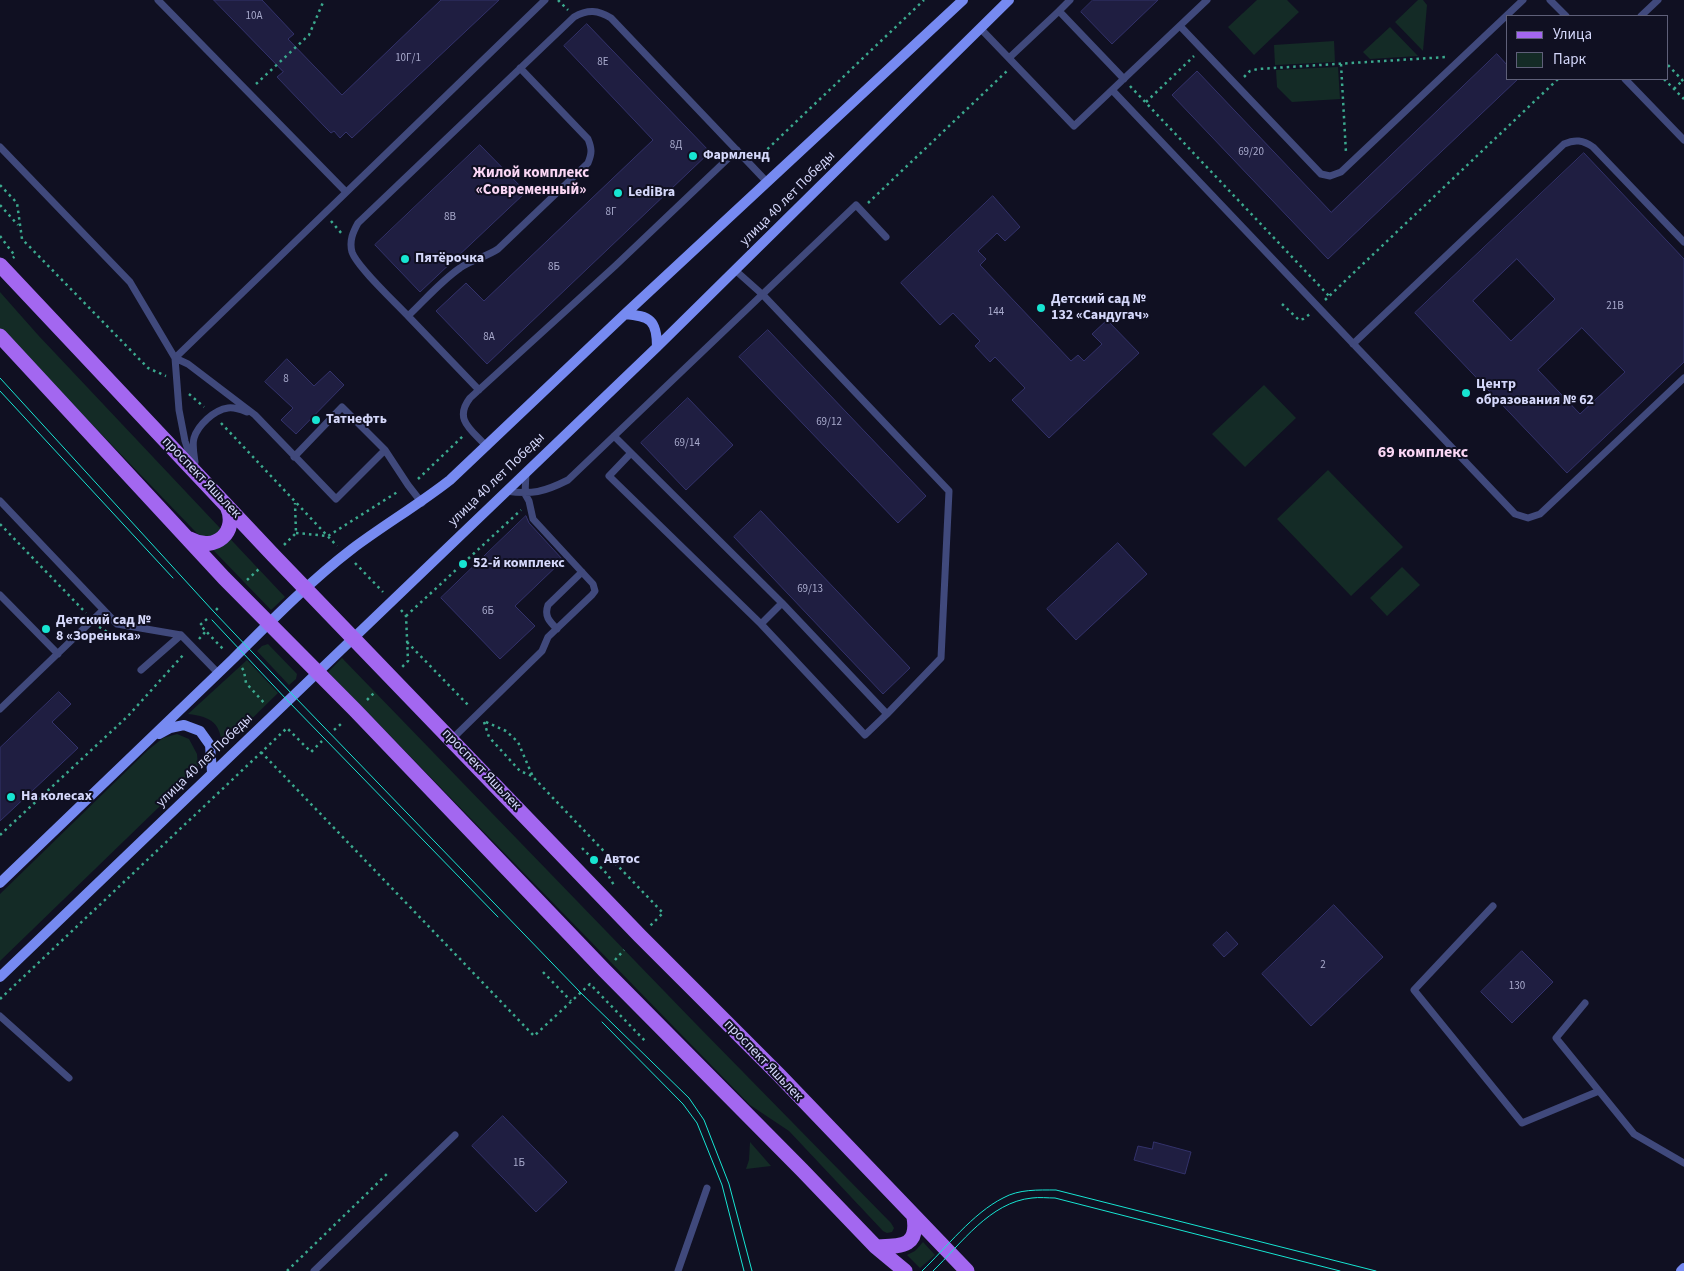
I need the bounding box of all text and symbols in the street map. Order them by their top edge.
house number: 10А [246,10,262,24]
legend [1506,15,1669,80]
text: Улица [1553,24,1592,45]
text: Парк [1553,49,1586,70]
house number: 10Г/1 [395,52,421,66]
house number: 8Е [597,56,609,70]
house number: 8Д [670,139,682,153]
house number: 69/20 [1238,146,1264,160]
place label: Фармленд [703,148,770,164]
street label: улица 40 лет Победы [737,148,839,250]
marker: Фармленд [687,150,699,162]
district label: Жилой комплекс «Современный» [473,165,589,200]
place label: LediBra [628,185,675,201]
marker: LediBra [612,187,624,199]
house number: 8Г [606,206,616,220]
house number: 8В [444,211,456,225]
place label: Пятёрочка [415,251,484,267]
marker: Пятёрочка [399,253,411,265]
house number: 8Б [548,261,560,275]
place label: Детский сад № 132 «Сандугач» [1051,292,1149,324]
house number: 21В [1606,300,1624,314]
marker: Детский сад № 132 «Сандугач» [1035,302,1047,314]
house number: 144 [988,306,1004,320]
house number: 8А [483,331,495,345]
house number: 8 [283,373,289,387]
place label: Центр образования № 62 [1476,377,1594,410]
marker: Центр образования № 62 [1460,387,1472,399]
place label: Татнефть [326,412,387,428]
marker: Татнефть [310,414,322,426]
house number: 69/12 [816,416,842,430]
street label: улица 40 лет Победы [445,430,549,530]
street label: проспект Яшьлек [158,434,244,522]
house number: 69/14 [674,437,700,451]
district label: 69 комплекс [1378,443,1468,463]
place label: 52-й комплекс [473,556,565,572]
marker: 52-й комплекс [457,558,469,570]
house number: 69/13 [797,583,823,597]
house number: 6Б [482,605,494,619]
place label: Детский сад № 8 «Зоренька» [56,613,151,646]
marker: Детский сад № 8 «Зоренька» [40,623,52,635]
street label: улица 40 лет Победы [153,711,257,811]
street label: проспект Яшьлек [438,726,524,814]
place label: На колесах [21,789,92,805]
marker: На колесах [5,791,17,803]
place label: Автос [604,852,640,868]
marker: Автос [588,854,600,866]
house number: 2 [1320,959,1326,973]
house number: 130 [1509,980,1525,994]
street label: проспект Яшьлек [720,1017,806,1105]
house number: 1Б [513,1157,525,1171]

